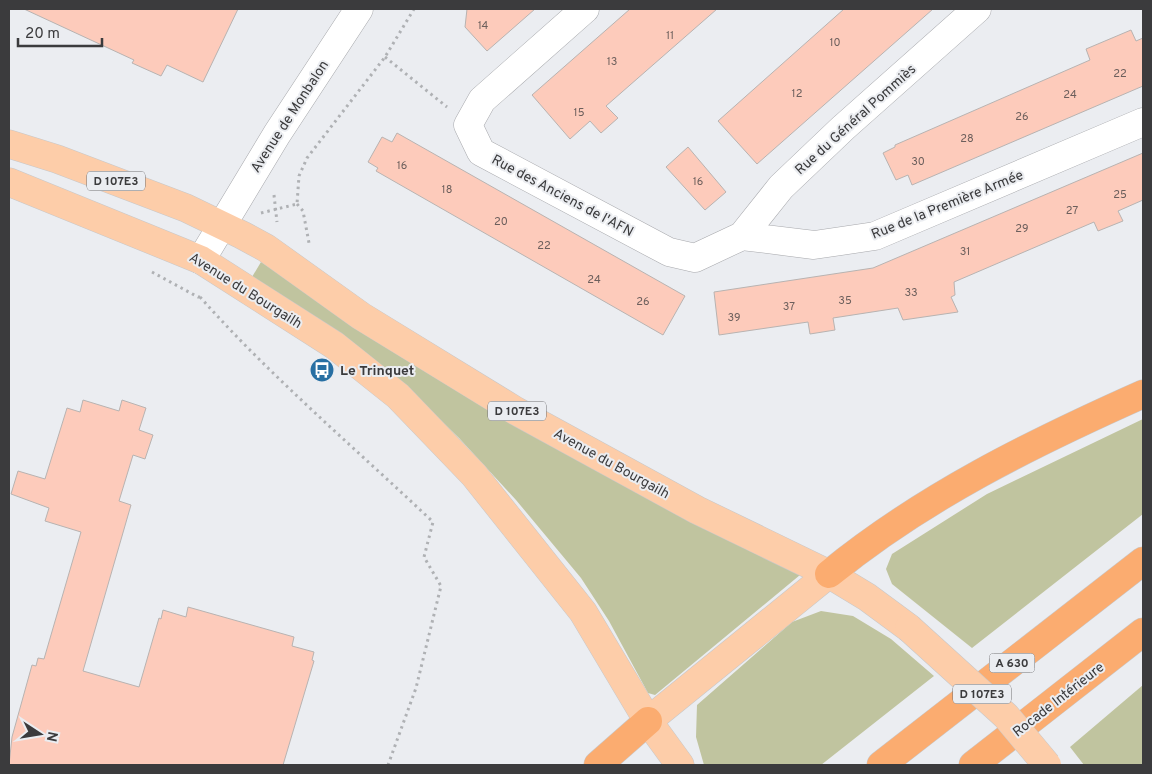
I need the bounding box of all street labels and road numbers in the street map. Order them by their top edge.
street label: Avenue de Monbalon [248,57,333,176]
street label: Rue du Général Pommiès [792,61,920,179]
street label: Rue des Anciens de l'AFN [488,152,636,241]
street label: Rue de la Première Armée [869,167,1026,244]
road number: D 107E3 [87,172,145,190]
street label: Avenue du Bourgailh [186,250,305,333]
road number: D 107E3 [488,402,546,421]
street label: Avenue du Bourgailh [550,425,672,503]
road number: A 630 [990,654,1034,672]
street label: Rocade Intérieure [1010,659,1108,741]
road number: D 107E3 [953,684,1011,704]

